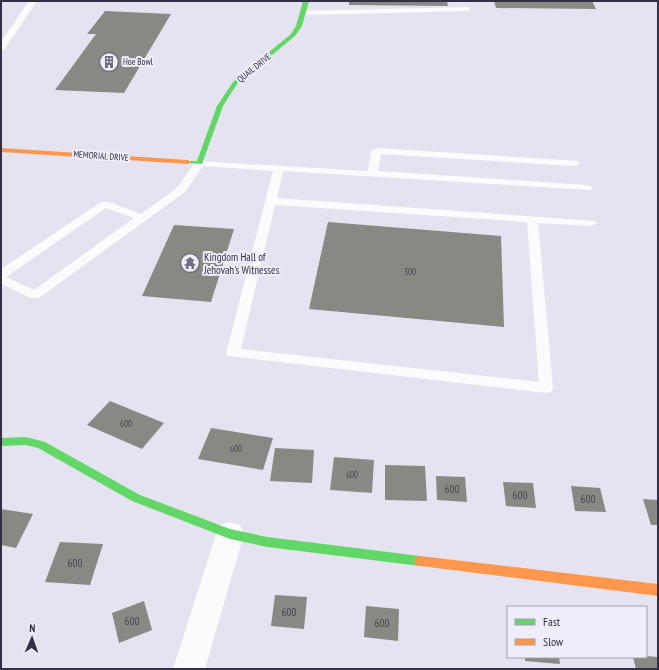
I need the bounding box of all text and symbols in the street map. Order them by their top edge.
building icon: Hoe Bowl [98,51,120,73]
street label: QUAIL DRIVE [234,51,273,85]
place label: Hoe Bowl [123,56,154,67]
street label: MEMORIAL DRIVE [73,148,129,163]
place label: Kingdom Hall of Jehovah's Witnesses [203,250,280,277]
temple icon: Kingdom Hall of Jehovah's Witnesses [179,252,201,274]
house number: 300 [404,266,416,277]
house number: 600 [120,418,132,429]
house number: 600 [230,443,242,454]
house number: 600 [346,469,358,480]
house number: 600 [445,482,459,496]
house number: 600 [513,488,527,502]
house number: 600 [581,492,595,506]
house number: 600 [68,556,82,570]
house number: 600 [282,605,296,619]
legend [507,606,647,658]
house number: 600 [125,614,139,628]
text: Fast [543,614,561,629]
house number: 600 [375,616,389,630]
north arrow [12,618,52,658]
text: N [29,621,36,635]
text: Slow [543,634,564,649]

